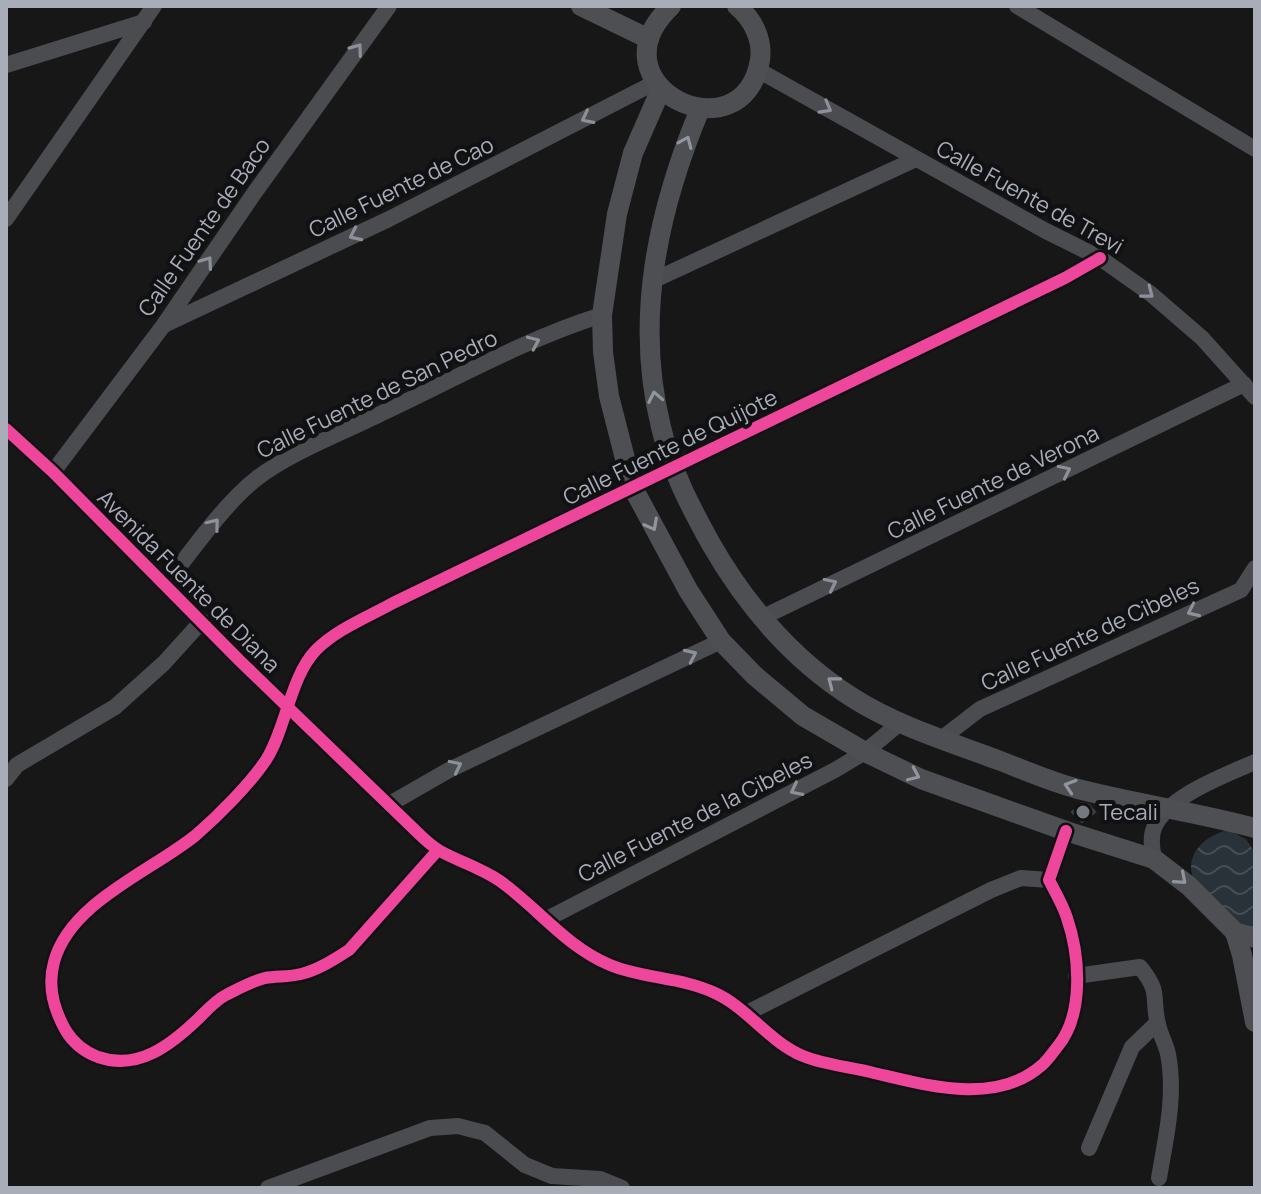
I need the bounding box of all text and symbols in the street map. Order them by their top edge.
one-way arrow [348,44,362,58]
one-way arrow [818,99,832,114]
one-way arrow [580,108,595,124]
street label: Calle Fuente de Cao [304,129,498,245]
street label: Calle Fuente de Baco [131,132,277,322]
street label: Calle Fuente de Trevi [931,133,1129,261]
one-way arrow [677,136,693,150]
one-way arrow [348,225,363,241]
one-way arrow [197,256,212,270]
one-way arrow [1139,283,1154,297]
street label: Calle Fuente de San Pedro [252,323,502,465]
one-way arrow [526,336,540,352]
street label: Calle Fuente de Quijote [558,382,782,512]
one-way arrow [647,391,664,404]
street label: Calle Fuente de Verona [882,418,1104,546]
one-way arrow [1056,465,1071,481]
street label: Avenida Fuente de Diana [91,483,287,679]
one-way arrow [643,516,658,531]
one-way arrow [204,519,219,533]
street label: Calle Fuente de Cibeles [976,570,1204,698]
one-way arrow [822,579,837,594]
one-way arrow [1187,602,1201,618]
one-way arrow [683,649,697,665]
one-way arrow [828,677,842,692]
street label: Calle Fuente de la Cibeles [573,745,817,889]
one-way arrow [447,761,462,776]
one-way arrow [905,765,920,781]
one-way arrow [1064,779,1077,795]
one-way arrow [790,781,805,796]
place label: Tecali [1099,797,1158,827]
marker: Tecali [1074,803,1092,821]
one-way arrow [1171,869,1186,884]

